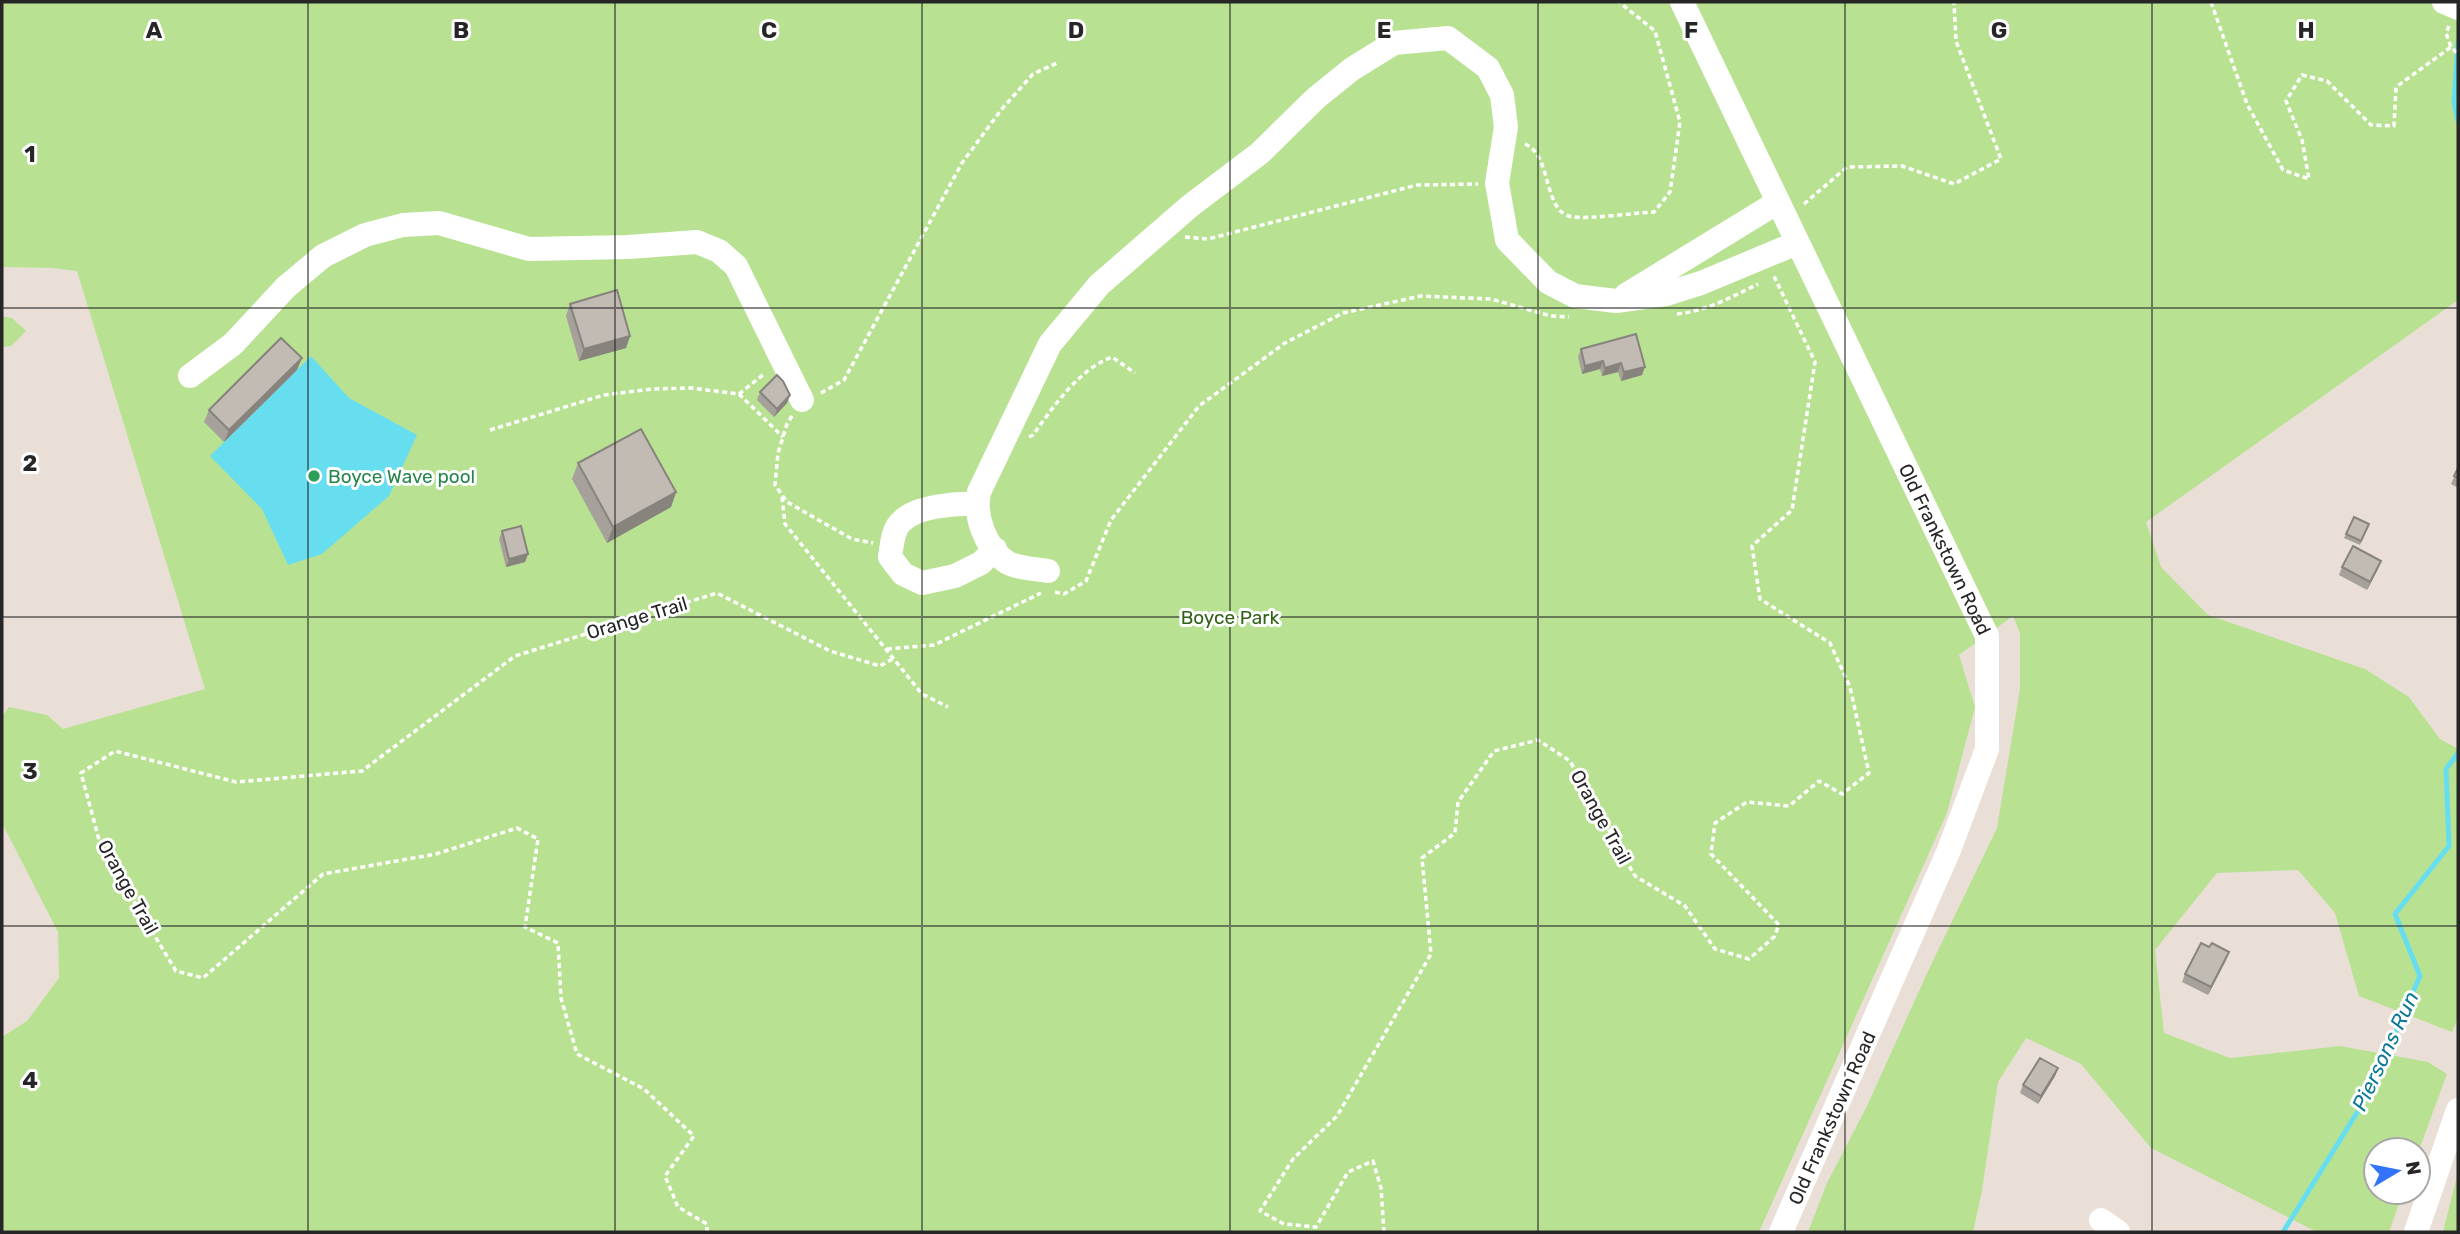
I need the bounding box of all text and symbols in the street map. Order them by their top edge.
text: A [146,16,163,44]
text: B [453,16,469,44]
text: C [761,16,777,44]
text: D [1068,16,1084,44]
text: E [1377,16,1391,44]
text: F [1684,16,1698,44]
text: G [1991,16,2007,44]
text: H [2297,16,2315,44]
text: 1 [24,140,36,168]
text: 2 [23,449,37,477]
street label: Old Frankstown Road [1894,460,1996,638]
place label: Boyce Wave pool [328,465,475,488]
marker: Boyce Wave pool [306,468,322,484]
street label: Orange Trail [584,592,690,644]
park label: Boyce Park [1181,606,1280,629]
text: 3 [22,757,38,785]
street label: Orange Trail [1566,766,1636,868]
street label: Orange Trail [93,836,163,938]
water label: Piersons Run [2346,987,2424,1115]
street label: Old Frankstown Road [1783,1028,1881,1208]
text: 4 [22,1066,38,1094]
north arrow [2362,1136,2432,1206]
text: N [2401,1159,2426,1177]

